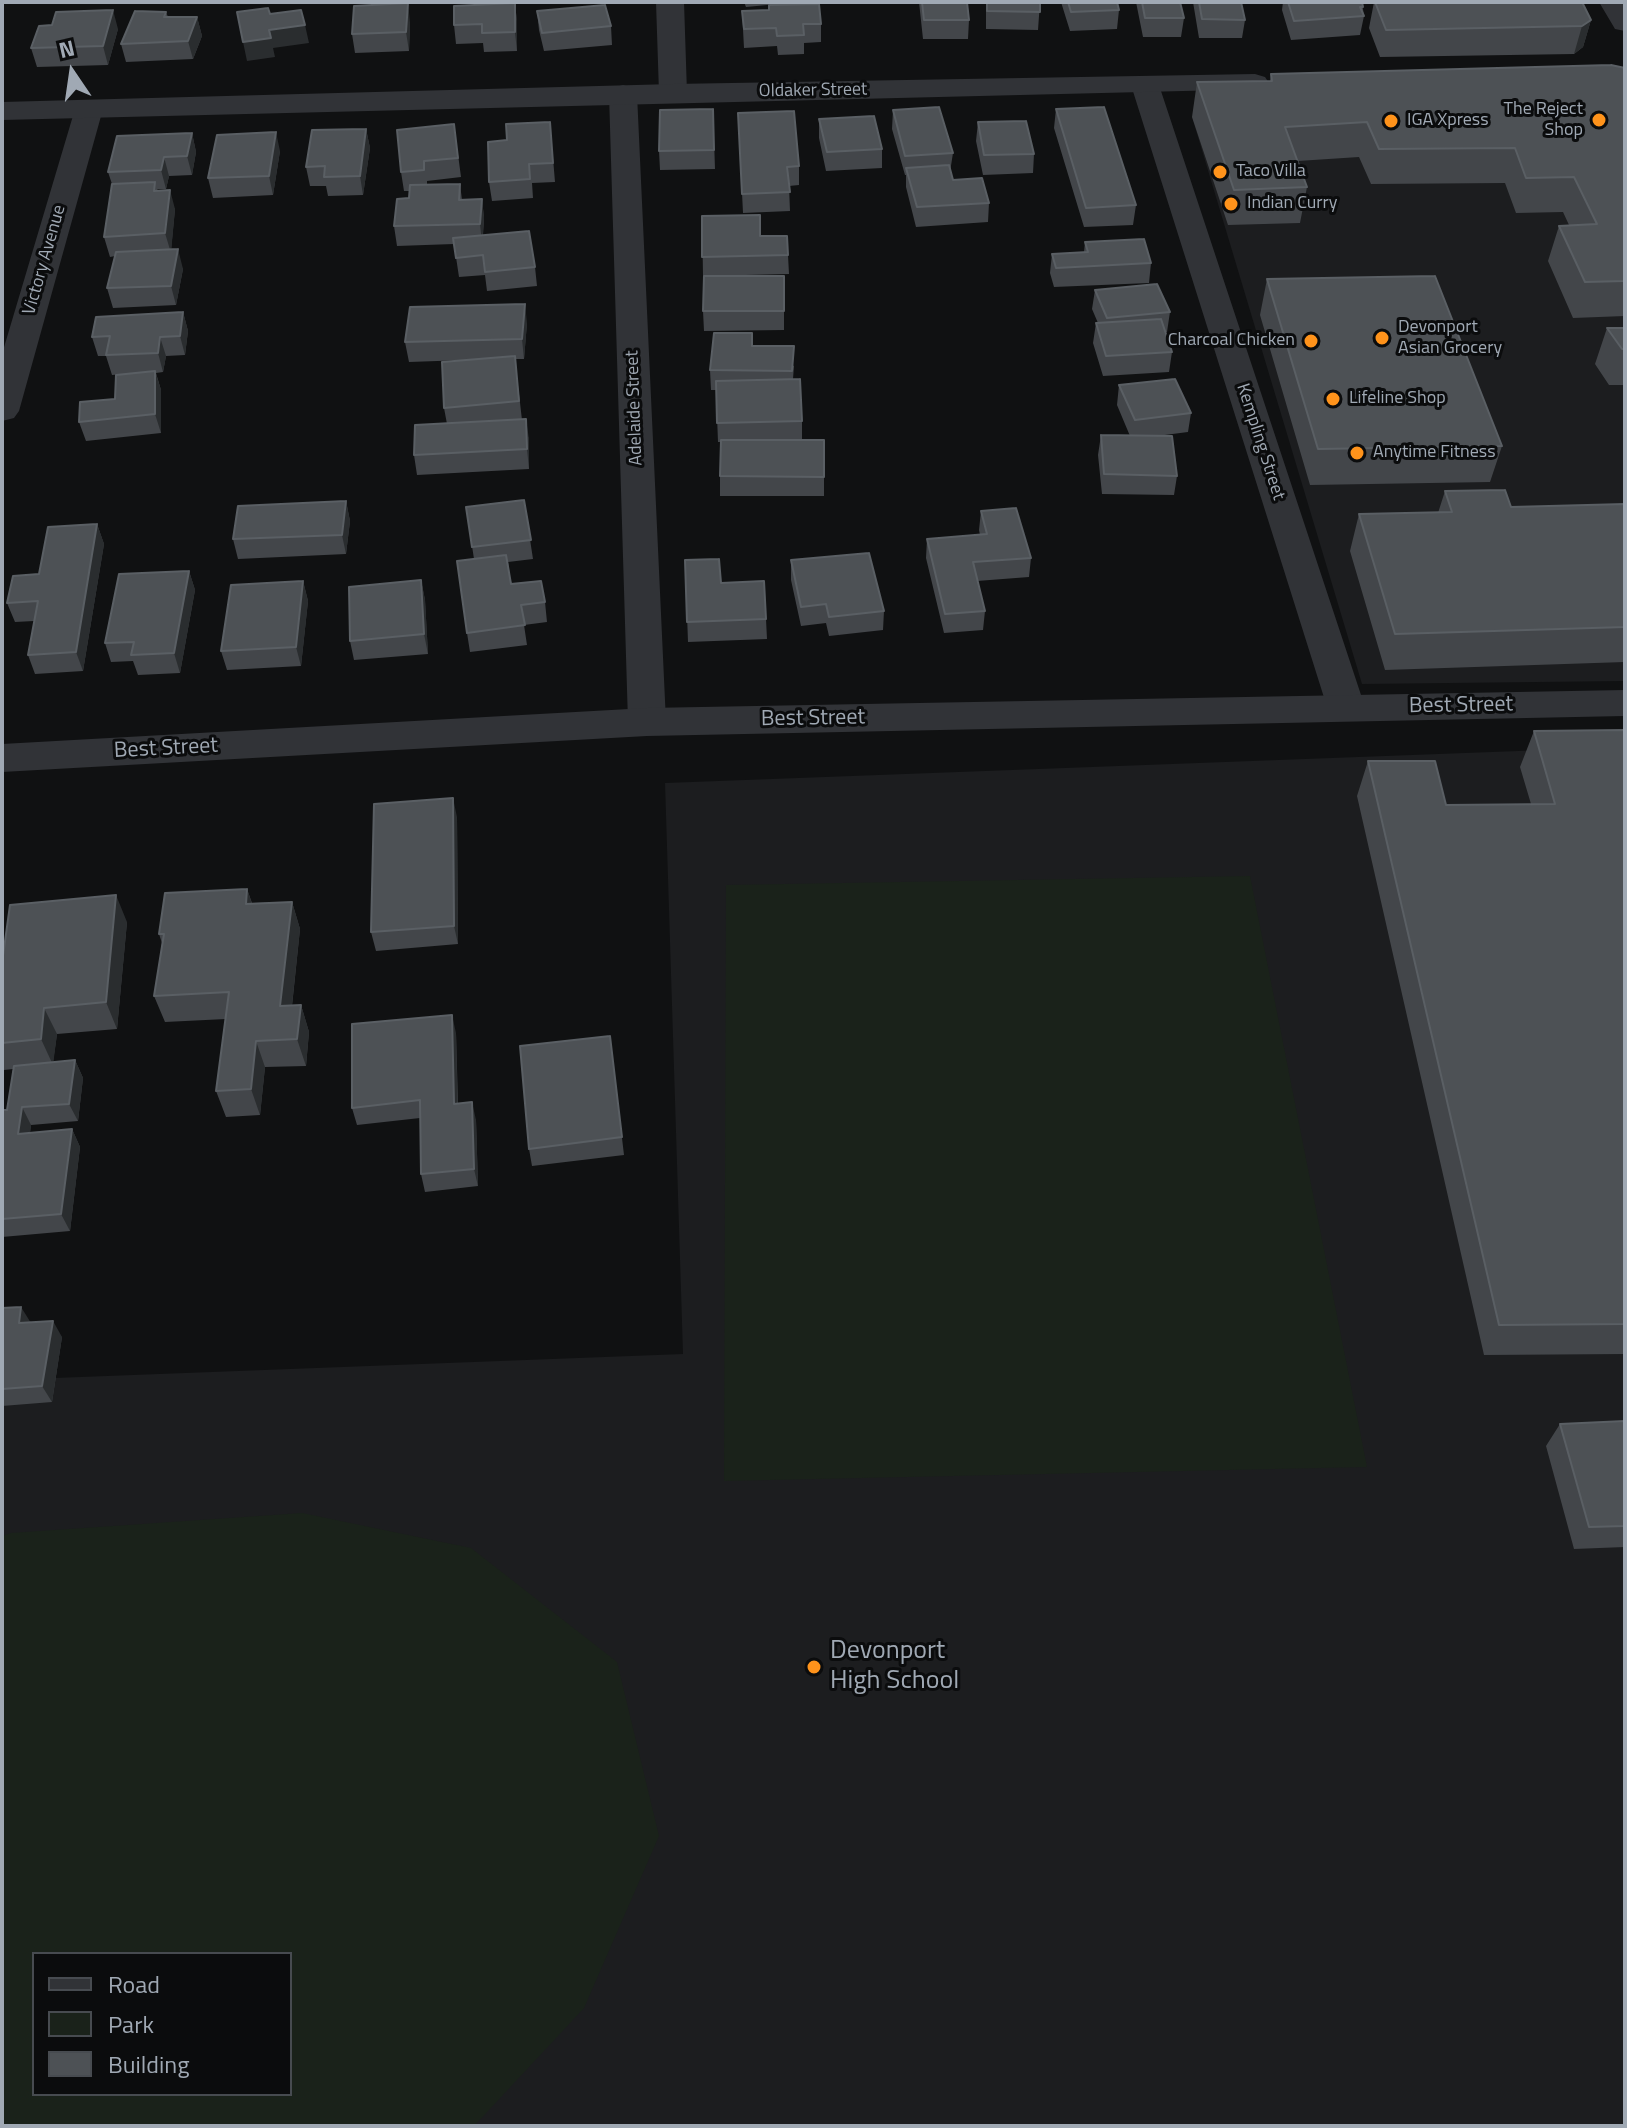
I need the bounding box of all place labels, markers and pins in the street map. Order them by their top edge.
place label: The Reject Shop [1504,99,1583,142]
place label: IGA Xpress [1407,110,1489,132]
marker: The Reject Shop [1590,111,1608,129]
marker: IGA Xpress [1382,112,1400,130]
place label: Taco Villa [1236,161,1306,183]
marker: Taco Villa [1211,163,1229,181]
place label: Indian Curry [1247,193,1338,215]
marker: Indian Curry [1222,195,1240,213]
place label: Devonport Asian Grocery [1398,317,1502,360]
marker: Devonport Asian Grocery [1373,329,1391,347]
place label: Charcoal Chicken [1168,330,1295,352]
marker: Charcoal Chicken [1302,332,1320,350]
place label: Lifeline Shop [1349,388,1446,410]
marker: Lifeline Shop [1324,390,1342,408]
place label: Anytime Fitness [1373,442,1496,464]
marker: Anytime Fitness [1348,444,1366,462]
place label: Devonport High School [830,1636,959,1698]
marker: Devonport High School [805,1658,823,1676]

